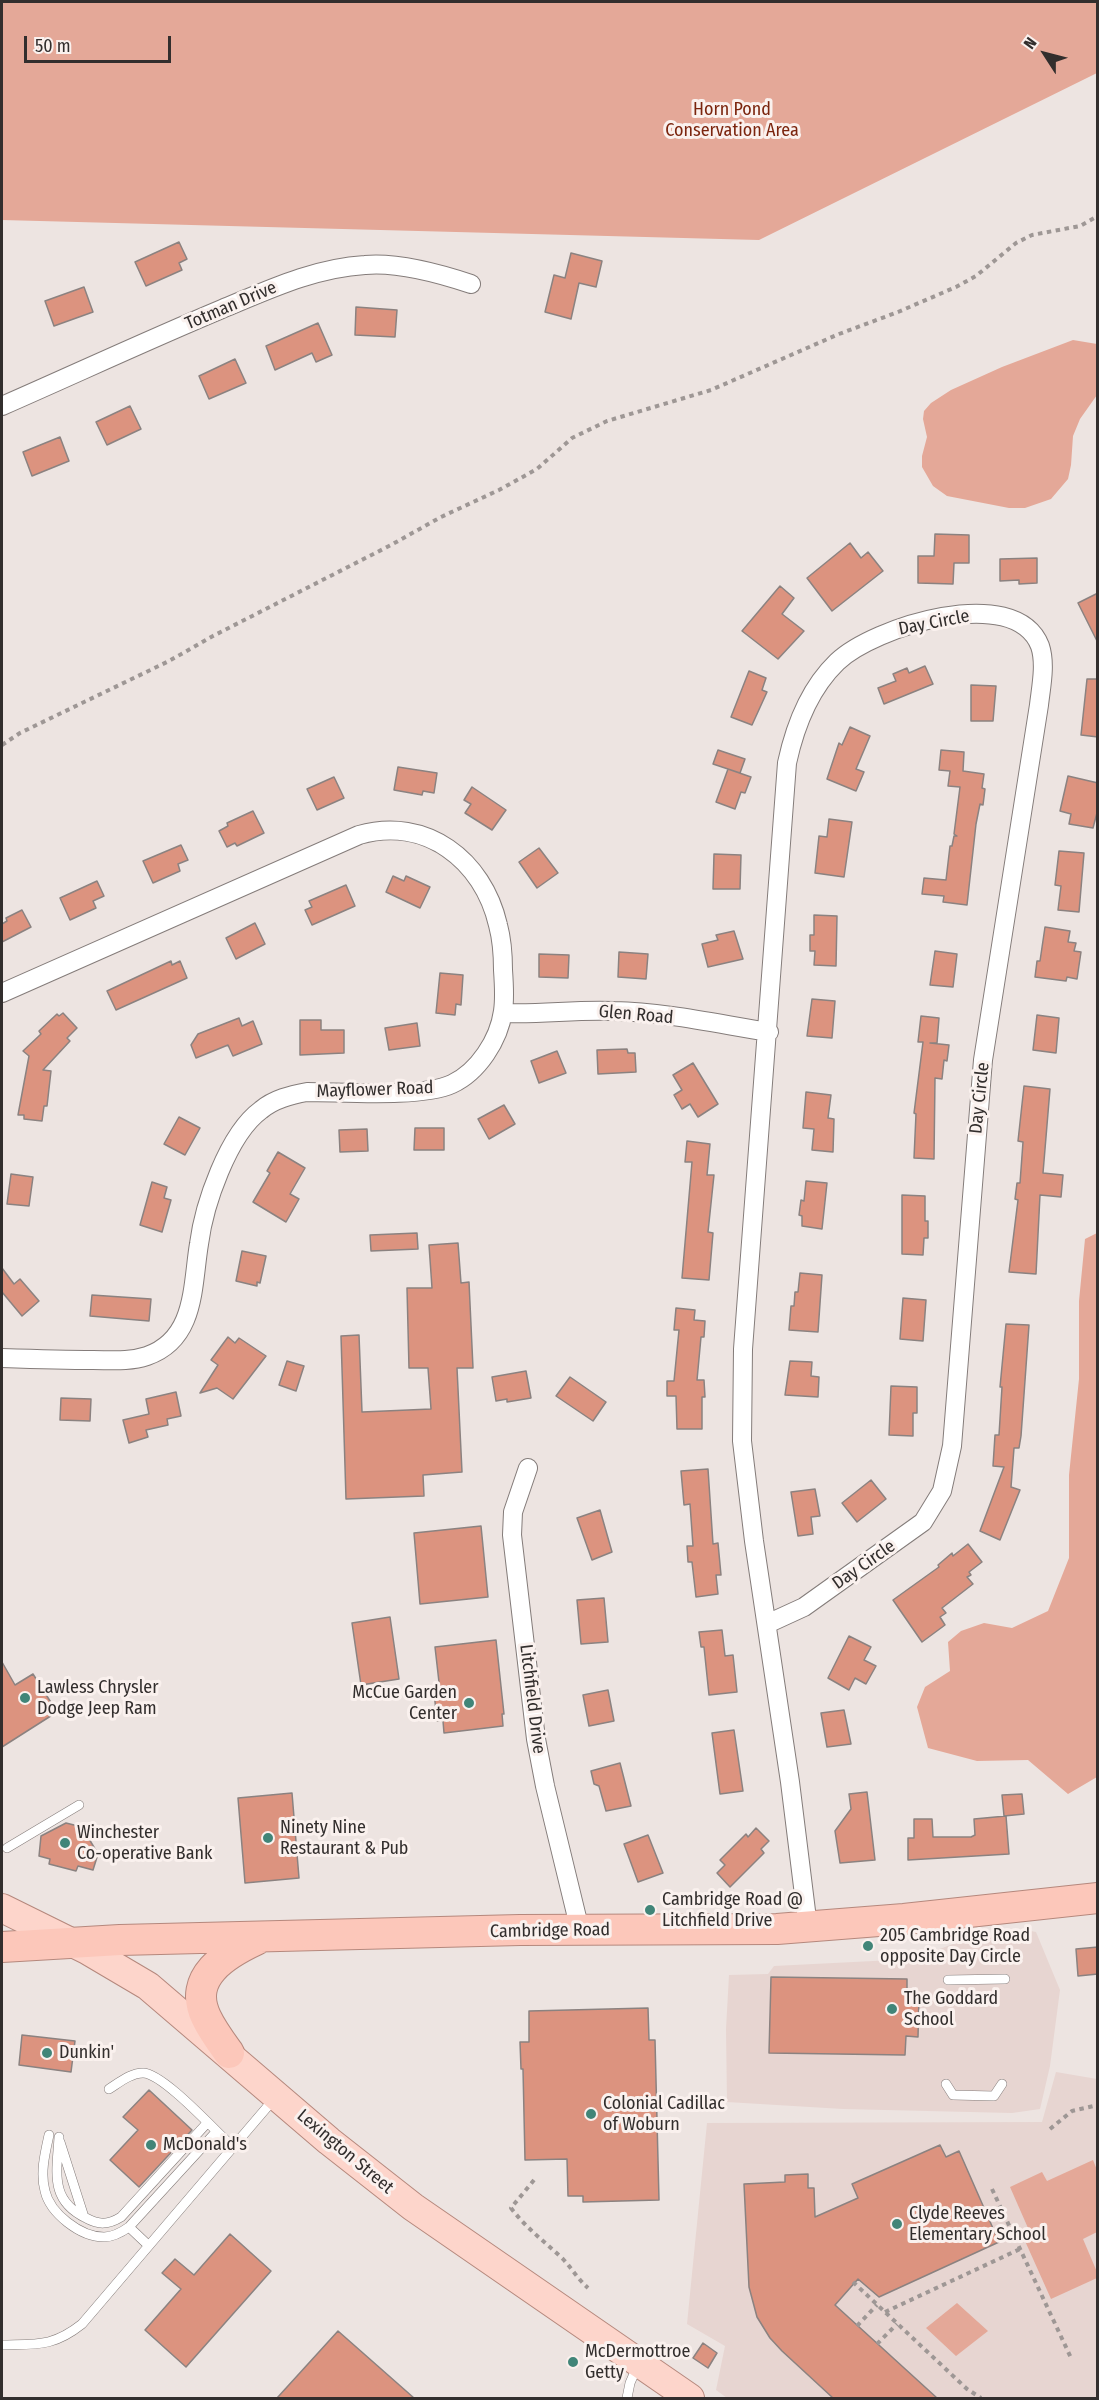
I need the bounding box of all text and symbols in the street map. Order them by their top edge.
scale bar [27,24,174,62]
north arrow [1015,24,1075,84]
text: N [1020,34,1041,53]
text: 50 m [35,35,71,57]
park label: Horn Pond Conservation Area [665,99,799,142]
street label: Totman Drive [182,277,280,335]
street label: Day Circle [897,606,971,640]
street label: Glen Road [598,1001,674,1029]
street label: Day Circle [966,1061,994,1135]
street label: Mayflower Road [316,1077,434,1103]
street label: Day Circle [828,1536,900,1594]
street label: Litchfield Drive [515,1643,549,1755]
place label: Lawless Chrysler Dodge Jeep Ram [37,1677,158,1720]
place label: McCue Garden Center [352,1682,457,1724]
marker: Lawless Chrysler Dodge Jeep Ram [18,1691,32,1705]
marker: McCue Garden Center [462,1696,476,1710]
place label: Ninety Nine Restaurant & Pub [280,1817,408,1860]
place label: Winchester Co-operative Bank [77,1822,212,1864]
marker: Ninety Nine Restaurant & Pub [261,1831,275,1845]
marker: Winchester Co-operative Bank [58,1836,72,1850]
place label: Cambridge Road @ Litchfield Drive [662,1889,803,1932]
marker: Cambridge Road @ Litchfield Drive [643,1903,657,1917]
street label: Cambridge Road [490,1919,610,1943]
place label: 205 Cambridge Road opposite Day Circle [880,1925,1030,1968]
marker: 205 Cambridge Road opposite Day Circle [861,1939,875,1953]
place label: The Goddard School [904,1988,998,2030]
marker: The Goddard School [885,2002,899,2016]
place label: Dunkin' [59,2042,114,2064]
marker: Dunkin' [40,2046,54,2060]
place label: Colonial Cadillac of Woburn [603,2093,725,2136]
street label: Lexington Street [292,2105,398,2199]
marker: Colonial Cadillac of Woburn [584,2107,598,2121]
place label: McDonald's [163,2134,247,2156]
marker: McDonald's [144,2138,158,2152]
place label: Clyde Reeves Elementary School [909,2203,1046,2246]
marker: Clyde Reeves Elementary School [890,2217,904,2231]
place label: McDermottroe Getty [585,2341,690,2384]
marker: McDermottroe Getty [566,2355,580,2369]

